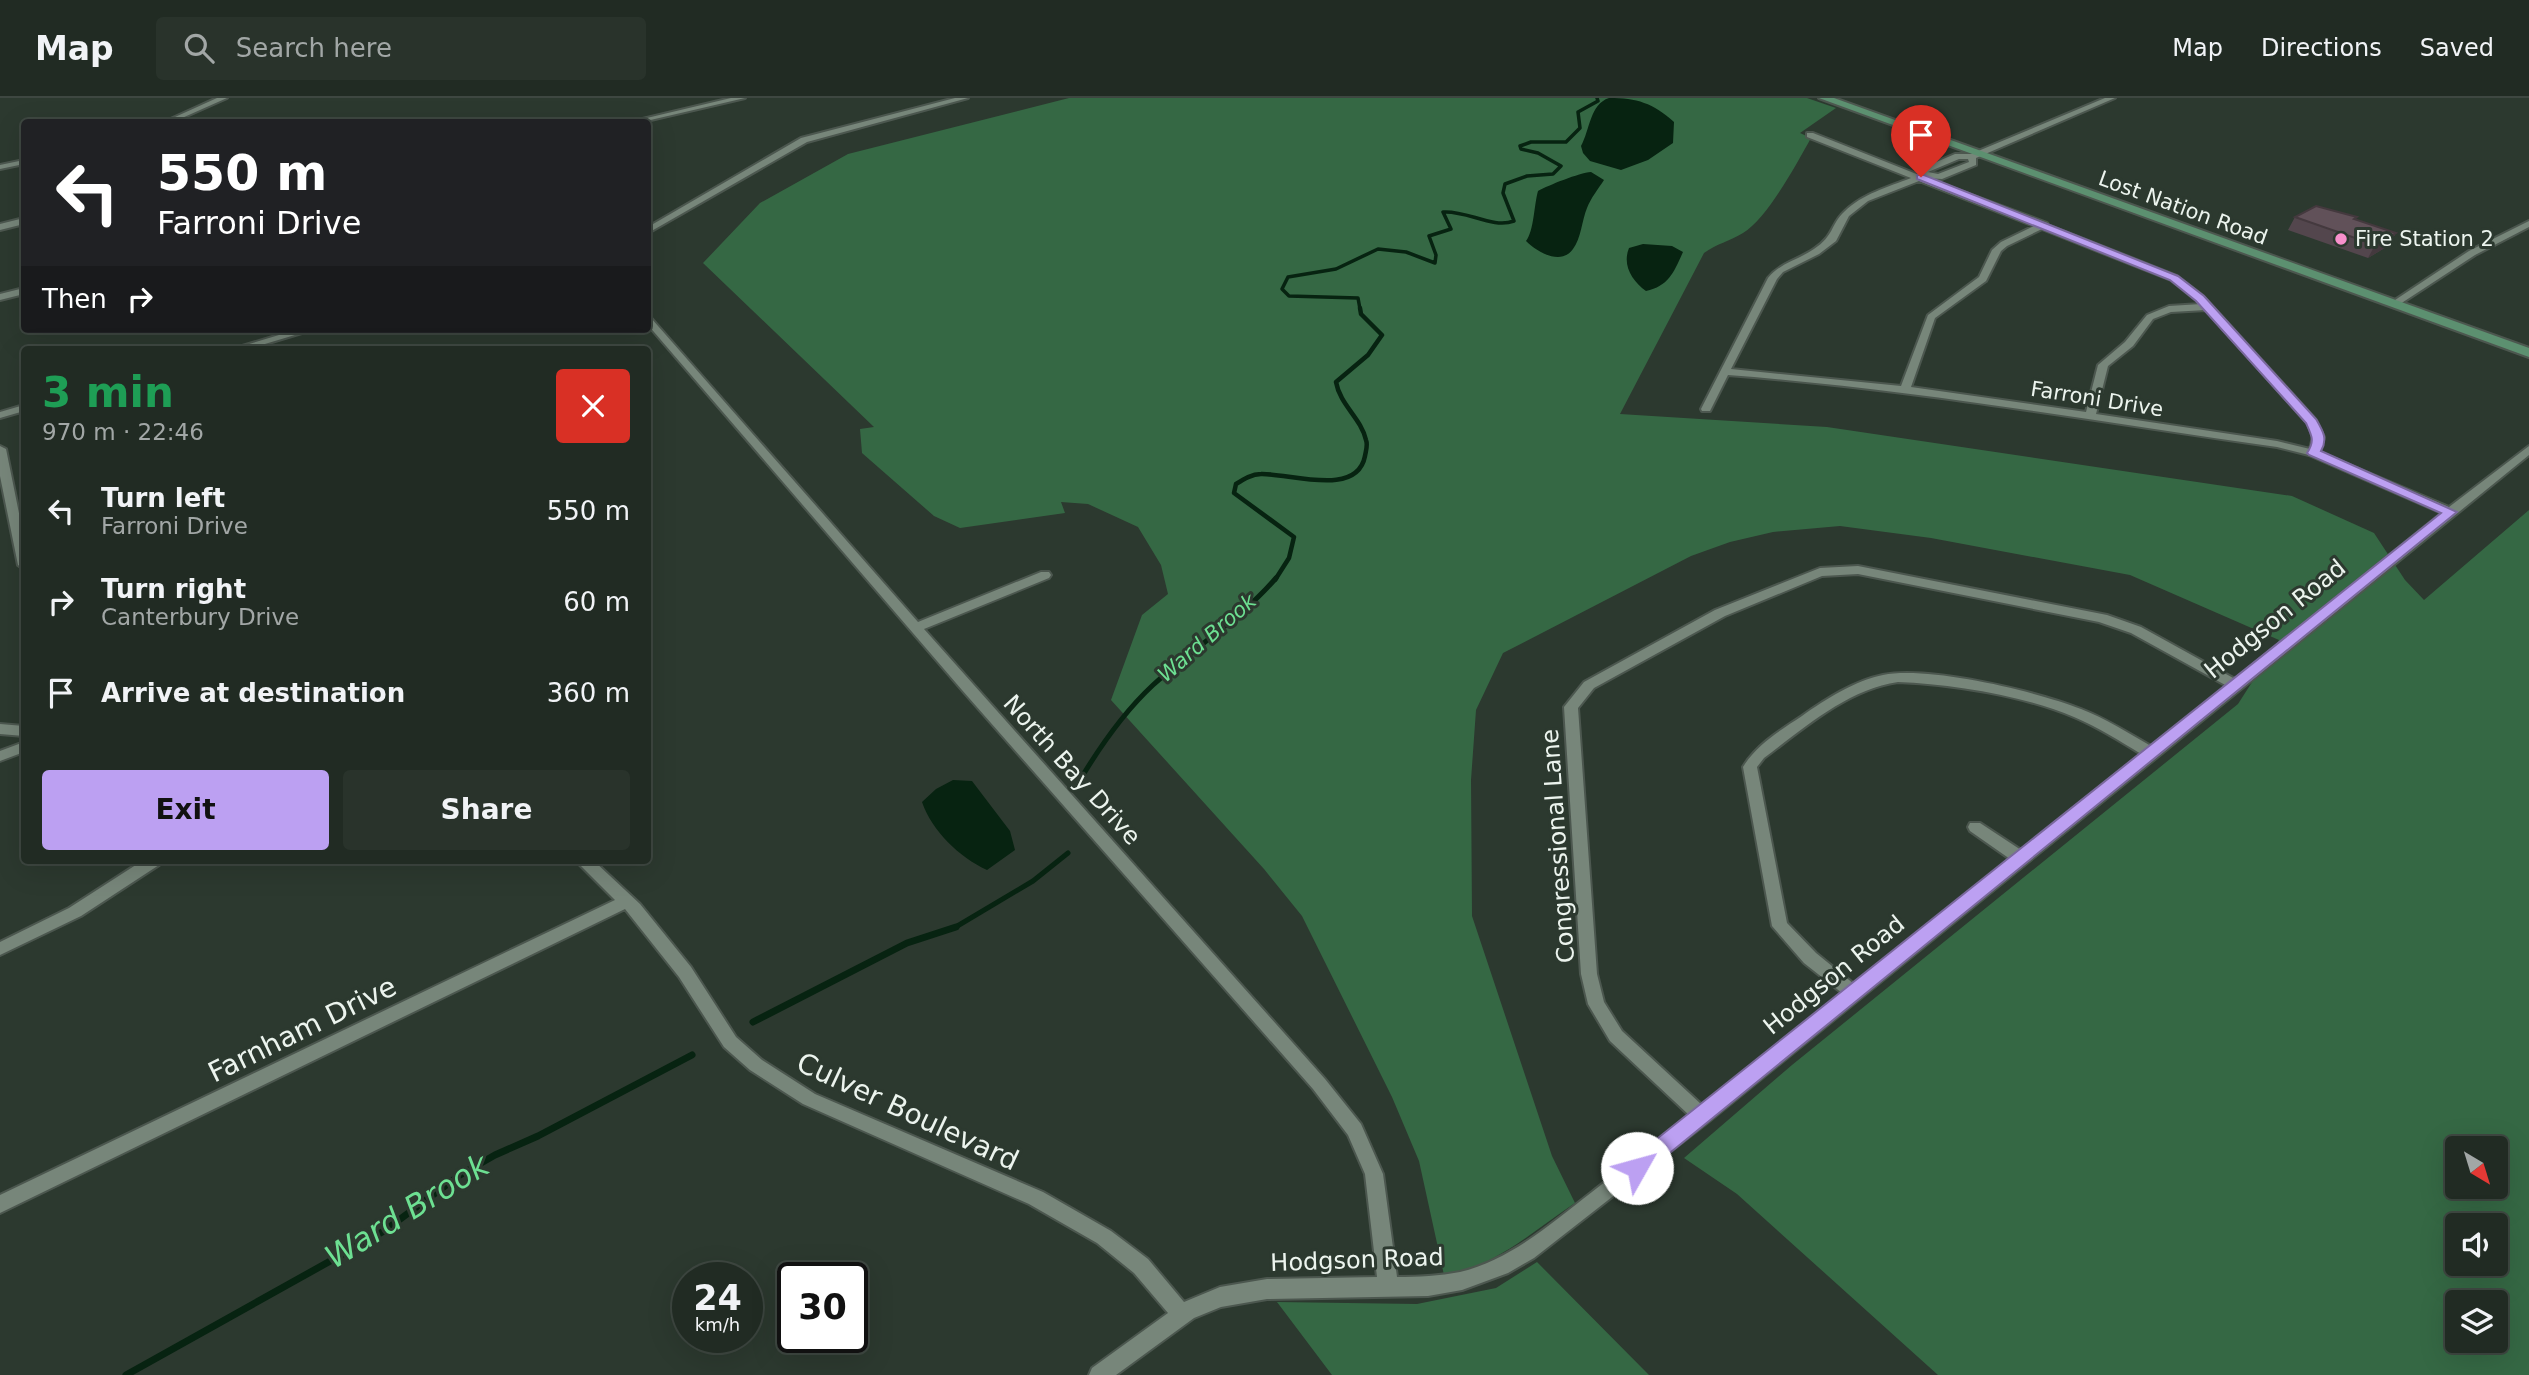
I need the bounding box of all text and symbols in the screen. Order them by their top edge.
search box [156,17,646,80]
text: Map [35,29,114,68]
icon: search [180,29,218,67]
text: Search here [236,33,392,63]
text: Map [2172,34,2223,62]
text: Directions [2261,34,2382,62]
text: Saved [2420,34,2494,62]
pin [1891,105,1951,177]
icon: arrive [1902,116,1940,154]
text: 550 m [157,145,327,202]
icon: left [42,147,133,238]
street label: Lost Nation Road [2095,166,2271,250]
text: Farroni Drive [157,204,361,242]
place label: Fire Station 2 [2355,227,2494,251]
marker: Fire Station 2 [2333,231,2349,247]
icon: right [121,280,159,318]
text: Then [42,284,107,314]
text: 3 min [42,368,174,417]
button: close [556,369,630,443]
street label: Farroni Drive [2029,377,2165,421]
text: 970 m · 22:46 [42,419,204,445]
text: Turn left [101,483,225,513]
icon: left [42,492,80,530]
text: 550 m [547,496,630,526]
text: Farroni Drive [101,513,248,539]
street label: Hodgson Road [2199,554,2351,684]
text: Turn right [101,574,246,604]
icon: right [42,583,80,621]
text: 60 m [563,587,630,617]
water label: Ward Brook [1153,588,1262,687]
text: Canterbury Drive [101,604,299,630]
icon: arrive [42,674,80,712]
text: Arrive at destination [101,678,405,708]
text: 360 m [547,678,630,708]
street label: North Bay Drive [997,689,1147,851]
street label: Congressional Lane [1536,728,1580,964]
button: Exit [42,770,329,850]
button: Share [343,770,630,850]
street label: Hodgson Road [1758,910,1910,1040]
street label: Farnham Drive [203,970,402,1089]
street label: Culver Boulevard [792,1046,1024,1177]
position arrow [1600,1131,1674,1205]
north arrow [2445,1136,2508,1199]
map controls [2445,1136,2508,1353]
water label: Ward Brook [318,1145,497,1276]
button: sound [2445,1213,2508,1276]
street label: Hodgson Road [1270,1243,1444,1277]
speed limit sign: 30 [777,1262,868,1353]
text: 24 [693,1278,742,1318]
button: layers [2445,1290,2508,1353]
text: km/h [695,1314,740,1335]

